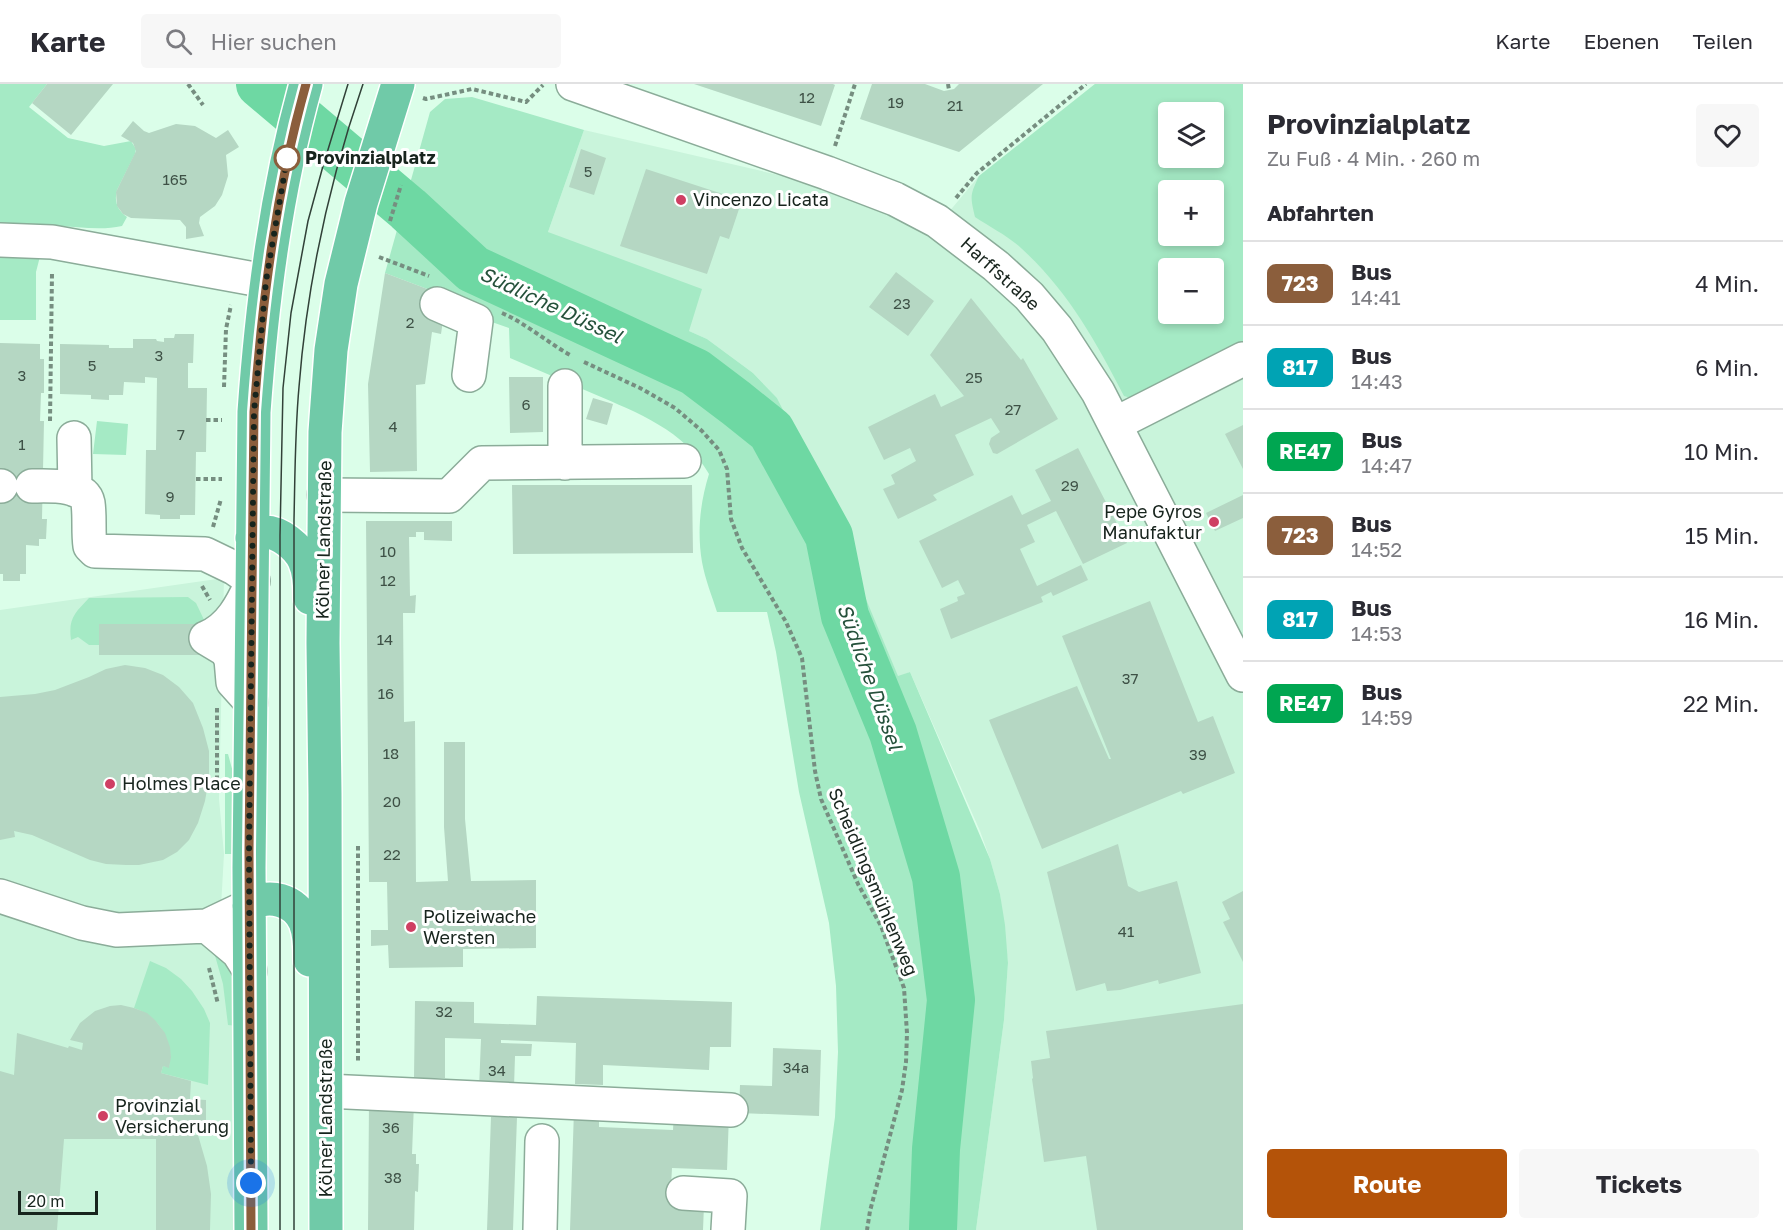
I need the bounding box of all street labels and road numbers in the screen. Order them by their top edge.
street label: Harffstraße [956,232,1045,315]
street label: Kölner Landstraße [311,460,335,620]
street label: Scheidlingsmühlenweg [824,784,923,979]
street label: Kölner Landstraße [314,1038,336,1198]

